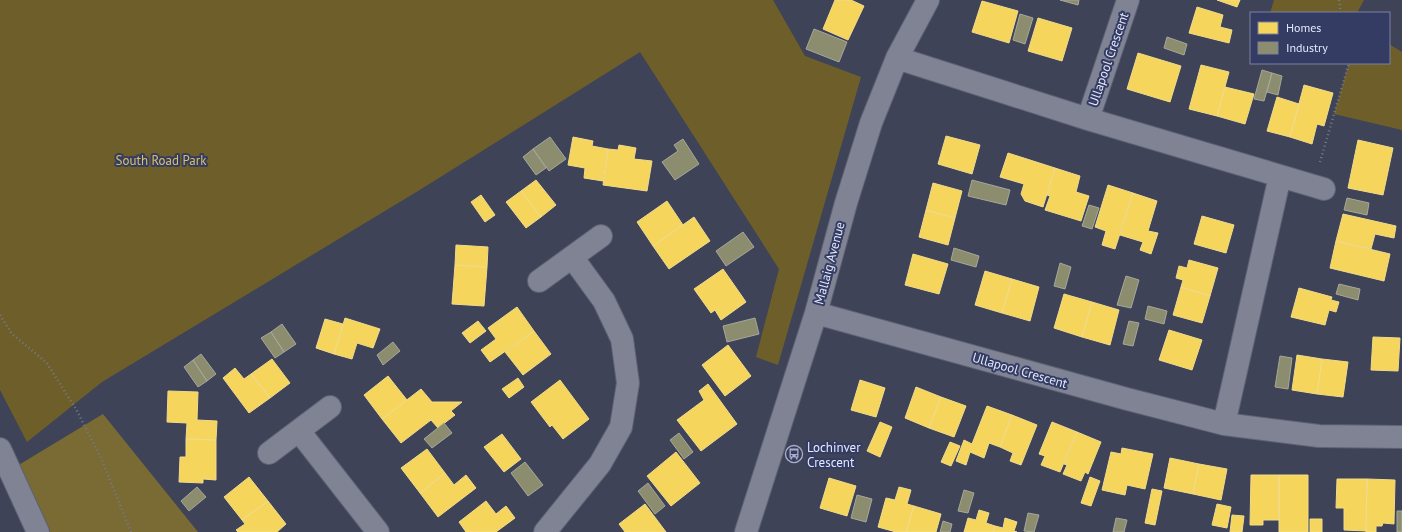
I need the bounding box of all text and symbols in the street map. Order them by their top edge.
street label: Ullapool Crescent [1084,9,1133,108]
legend [1250,12,1390,64]
text: Homes [1286,20,1321,35]
text: Industry [1286,40,1328,55]
park label: South Road Park [116,152,207,169]
street label: Mallaig Avenue [810,220,849,306]
street label: Ullapool Crescent [970,349,1070,392]
place label: Lochinver Crescent [807,439,861,471]
bus stop icon: Lochinver Crescent [784,444,804,464]

